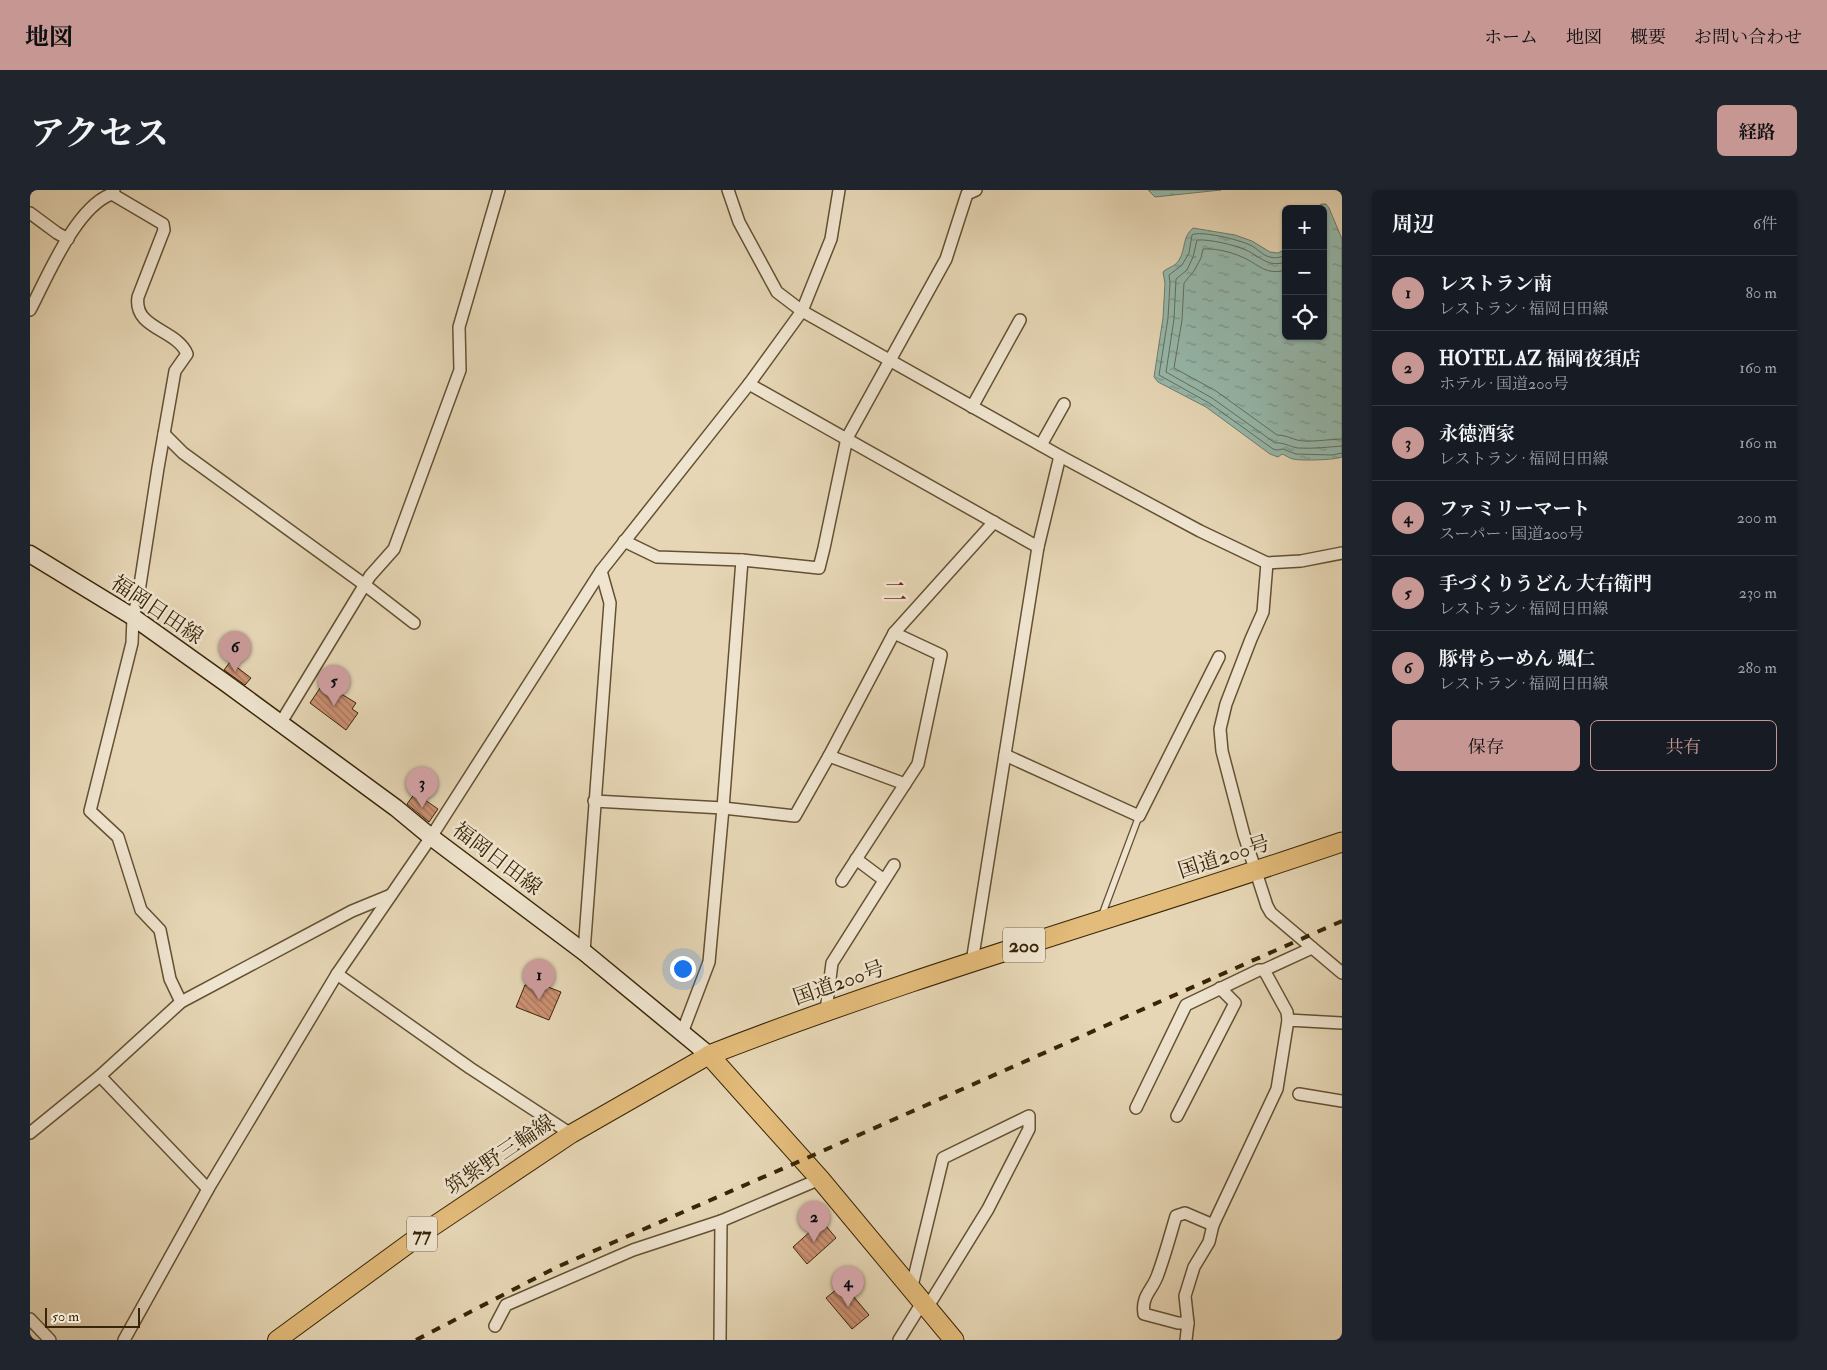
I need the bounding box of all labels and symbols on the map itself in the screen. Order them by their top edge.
street label: 福岡日田線 [106,569,208,651]
district label: 二 [883,577,907,608]
pin: 6 [219,631,251,672]
pin: 5 [318,665,350,706]
pin: 3 [406,767,438,808]
street label: 福岡日田線 [447,817,547,901]
street label: 国道200号 [1175,829,1273,885]
road number: 200 [1003,928,1045,962]
street label: 国道200号 [790,955,888,1011]
your location [670,956,696,982]
pin: 1 [523,959,555,1000]
street label: 筑紫野三輪線 [440,1109,560,1201]
pin: 2 [798,1201,830,1242]
road number: 77 [407,1216,437,1252]
pin: 4 [832,1266,864,1307]
scale bar [45,1305,140,1328]

